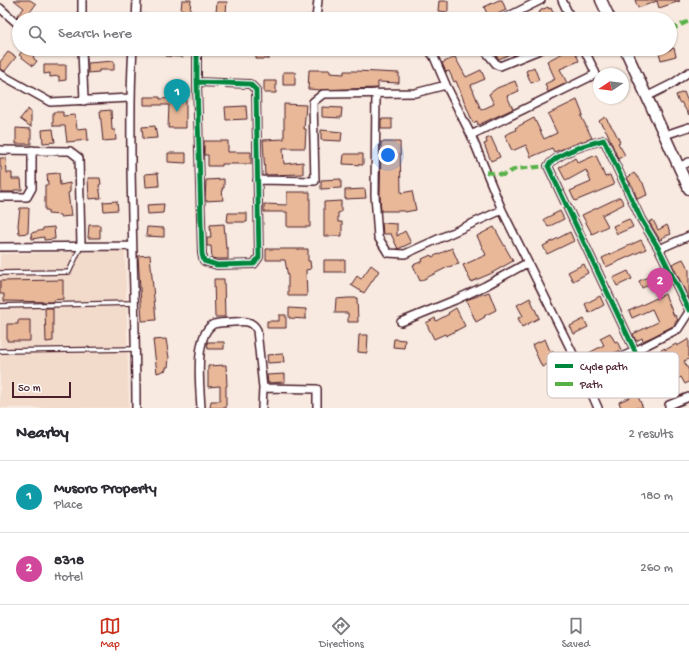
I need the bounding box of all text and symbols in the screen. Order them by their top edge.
search box [12,12,677,56]
icon: search [26,23,48,45]
text: Search here [58,25,132,43]
north arrow [593,68,629,104]
pin: 1 [164,79,190,112]
your location [378,145,398,165]
pin: 2 [647,268,673,301]
legend [547,352,679,398]
text: Cycle path [580,362,628,374]
scale bar [12,380,71,399]
text: Path [579,380,603,392]
text: 50 m [18,383,40,395]
text: Nearby [16,424,69,444]
text: 2 results [628,427,673,442]
text: Musoro Property [54,480,157,498]
text: 1 [26,489,32,504]
text: 180 m [641,489,673,504]
text: Place [54,498,82,513]
text: 8318 [54,552,84,570]
text: 2 [26,561,32,576]
text: 260 m [640,561,673,576]
text: Hotel [54,570,83,585]
tab: Map [99,615,121,651]
tab: Directions [319,615,364,651]
tab: Saved [562,615,590,651]

